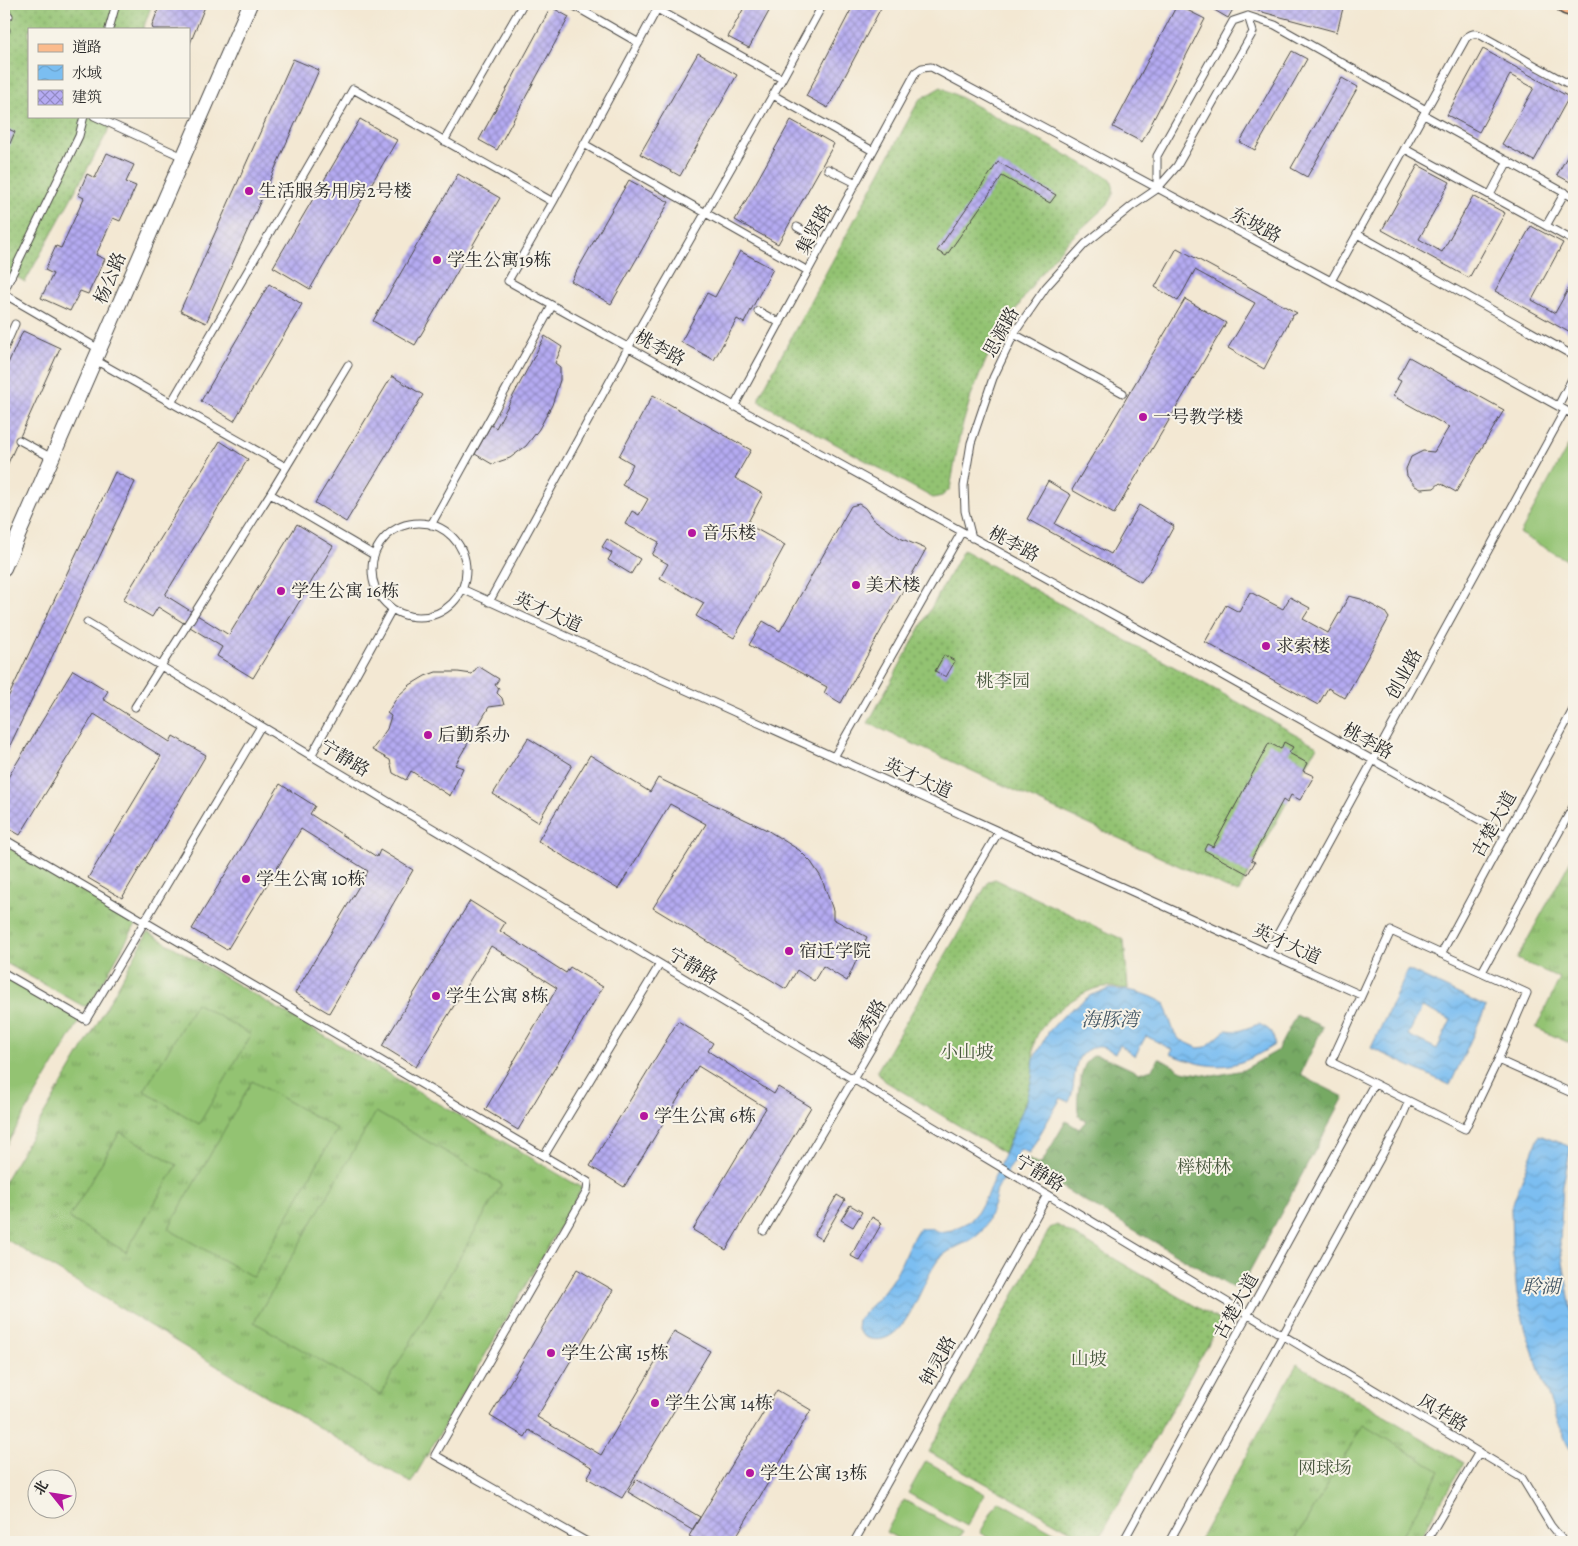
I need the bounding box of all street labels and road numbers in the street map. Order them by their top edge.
street label: 集贤路 [791,200,837,258]
street label: 东坡路 [1227,202,1285,248]
street label: 杨公路 [88,248,132,308]
street label: 思源路 [977,303,1025,361]
street label: 桃李路 [631,324,689,372]
street label: 桃李路 [985,521,1043,567]
street label: 英才大道 [510,586,586,638]
street label: 创业路 [1380,645,1428,703]
street label: 桃李路 [1339,717,1397,765]
street label: 宁静路 [316,734,374,782]
street label: 英才大道 [880,752,956,804]
street label: 古楚大道 [1466,787,1522,861]
street label: 英才大道 [1249,918,1325,970]
street label: 宁静路 [664,942,722,990]
street label: 毓秀路 [844,995,892,1053]
street label: 宁静路 [1011,1149,1069,1197]
street label: 古楚大道 [1208,1269,1264,1343]
street label: 钟灵路 [914,1332,962,1390]
street label: 风华路 [1414,1389,1472,1437]

